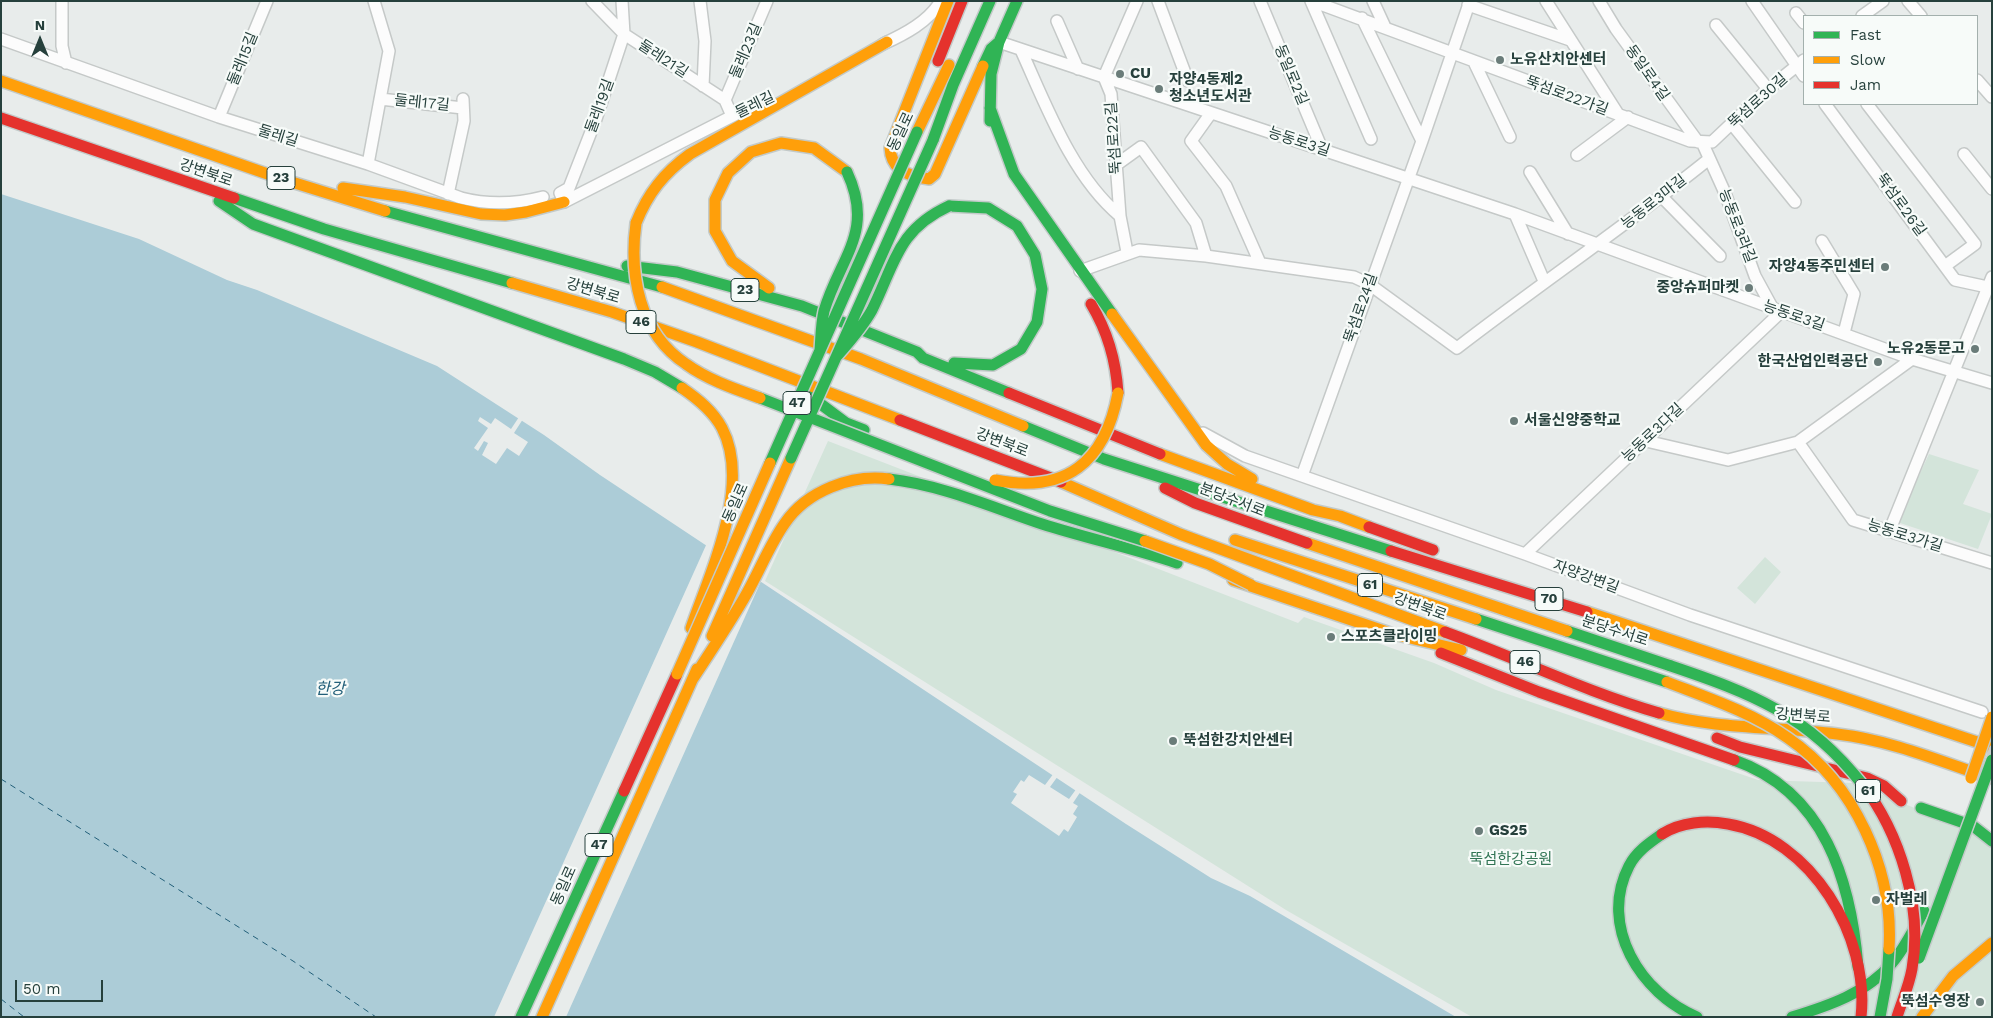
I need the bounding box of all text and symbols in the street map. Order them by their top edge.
north arrow [15,15,65,65]
legend [1803,15,1978,105]
text: N [35,17,45,33]
street label: 둘레23길 [726,20,766,82]
text: Fast [1850,26,1881,44]
street label: 둘레15길 [224,30,262,88]
street label: 둘레21길 [635,36,691,82]
street label: 동일로4길 [1621,41,1673,105]
street label: 동일로2길 [1270,42,1312,108]
place label: 노유산치안센터 [1510,51,1607,69]
text: Slow [1850,51,1886,69]
marker: 노유산치안센터 [1494,54,1506,66]
place label: CU [1130,65,1151,83]
marker: CU [1114,68,1126,80]
street label: 뚝섬로30길 [1725,70,1791,132]
place label: 자양4동제2 청소년도서관 [1169,71,1252,106]
street label: 뚝섬로22가길 [1523,73,1611,119]
street label: 둘레19길 [582,76,618,136]
text: Jam [1850,76,1881,94]
marker: 자양4동제2 청소년도서관 [1153,83,1165,95]
street label: 둘레길 [732,88,778,122]
street label: 둘레17길 [393,91,451,115]
street label: 뚝섬로22길 [1102,101,1126,175]
street label: 동일로 [884,109,918,155]
street label: 둘레길 [256,121,300,151]
street label: 능동로3길 [1266,124,1332,160]
street label: 강변북로 [177,156,235,190]
road number: 23 [267,167,295,190]
street label: 뚝섬로26길 [1872,170,1930,240]
street label: 능동로3마길 [1618,171,1690,233]
street label: 능동로3라길 [1715,186,1759,266]
place label: 자양4동주민센터 [1769,258,1875,276]
marker: 자양4동주민센터 [1879,261,1891,273]
street label: 뚝섬로24길 [1341,271,1381,345]
street label: 강변북로 [564,274,622,308]
road number: 23 [731,278,759,302]
place label: 중앙슈퍼마켓 [1656,279,1739,297]
marker: 중앙슈퍼마켓 [1743,282,1755,294]
street label: 능동로3길 [1761,297,1827,335]
road number: 46 [626,311,656,334]
place label: 노유2동문고 [1887,340,1965,358]
marker: 노유2동문고 [1969,343,1981,355]
place label: 한국산업인력공단 [1758,353,1868,371]
marker: 한국산업인력공단 [1872,356,1884,368]
road number: 47 [783,392,811,414]
street label: 능동로3다길 [1618,400,1688,466]
place label: 서울신양중학교 [1524,412,1621,430]
marker: 서울신양중학교 [1508,415,1520,427]
street label: 강변북로 [973,425,1031,461]
street label: 분당수서로 [1197,479,1267,521]
street label: 동일로 [719,480,753,526]
street label: 능동로3가길 [1865,516,1945,556]
street label: 자양강변길 [1551,557,1621,597]
road number: 61 [1358,574,1382,596]
road number: 70 [1535,588,1563,610]
street label: 강변북로 [1391,589,1449,625]
street label: 분당수서로 [1579,612,1651,650]
place label: 스포츠클라이밍 [1341,628,1438,646]
marker: 스포츠클라이밍 [1325,631,1337,643]
road number: 46 [1510,650,1540,674]
water label: 한강 [315,679,345,699]
street label: 강변북로 [1775,705,1831,727]
place label: 뚝섬한강치안센터 [1183,732,1293,750]
marker: 뚝섬한강치안센터 [1167,735,1179,747]
road number: 61 [1856,779,1880,802]
place label: GS25 [1489,822,1527,840]
marker: GS25 [1473,825,1485,837]
road number: 47 [585,834,613,856]
park label: 뚝섬한강공원 [1470,851,1552,869]
street label: 동일로 [547,863,581,909]
place label: 자벌레 [1886,891,1927,909]
marker: 자벌레 [1870,894,1882,906]
scale bar [18,970,105,1002]
text: 50 m [23,980,60,998]
place label: 뚝섬수영장 [1901,993,1970,1011]
marker: 뚝섬수영장 [1974,996,1986,1008]

